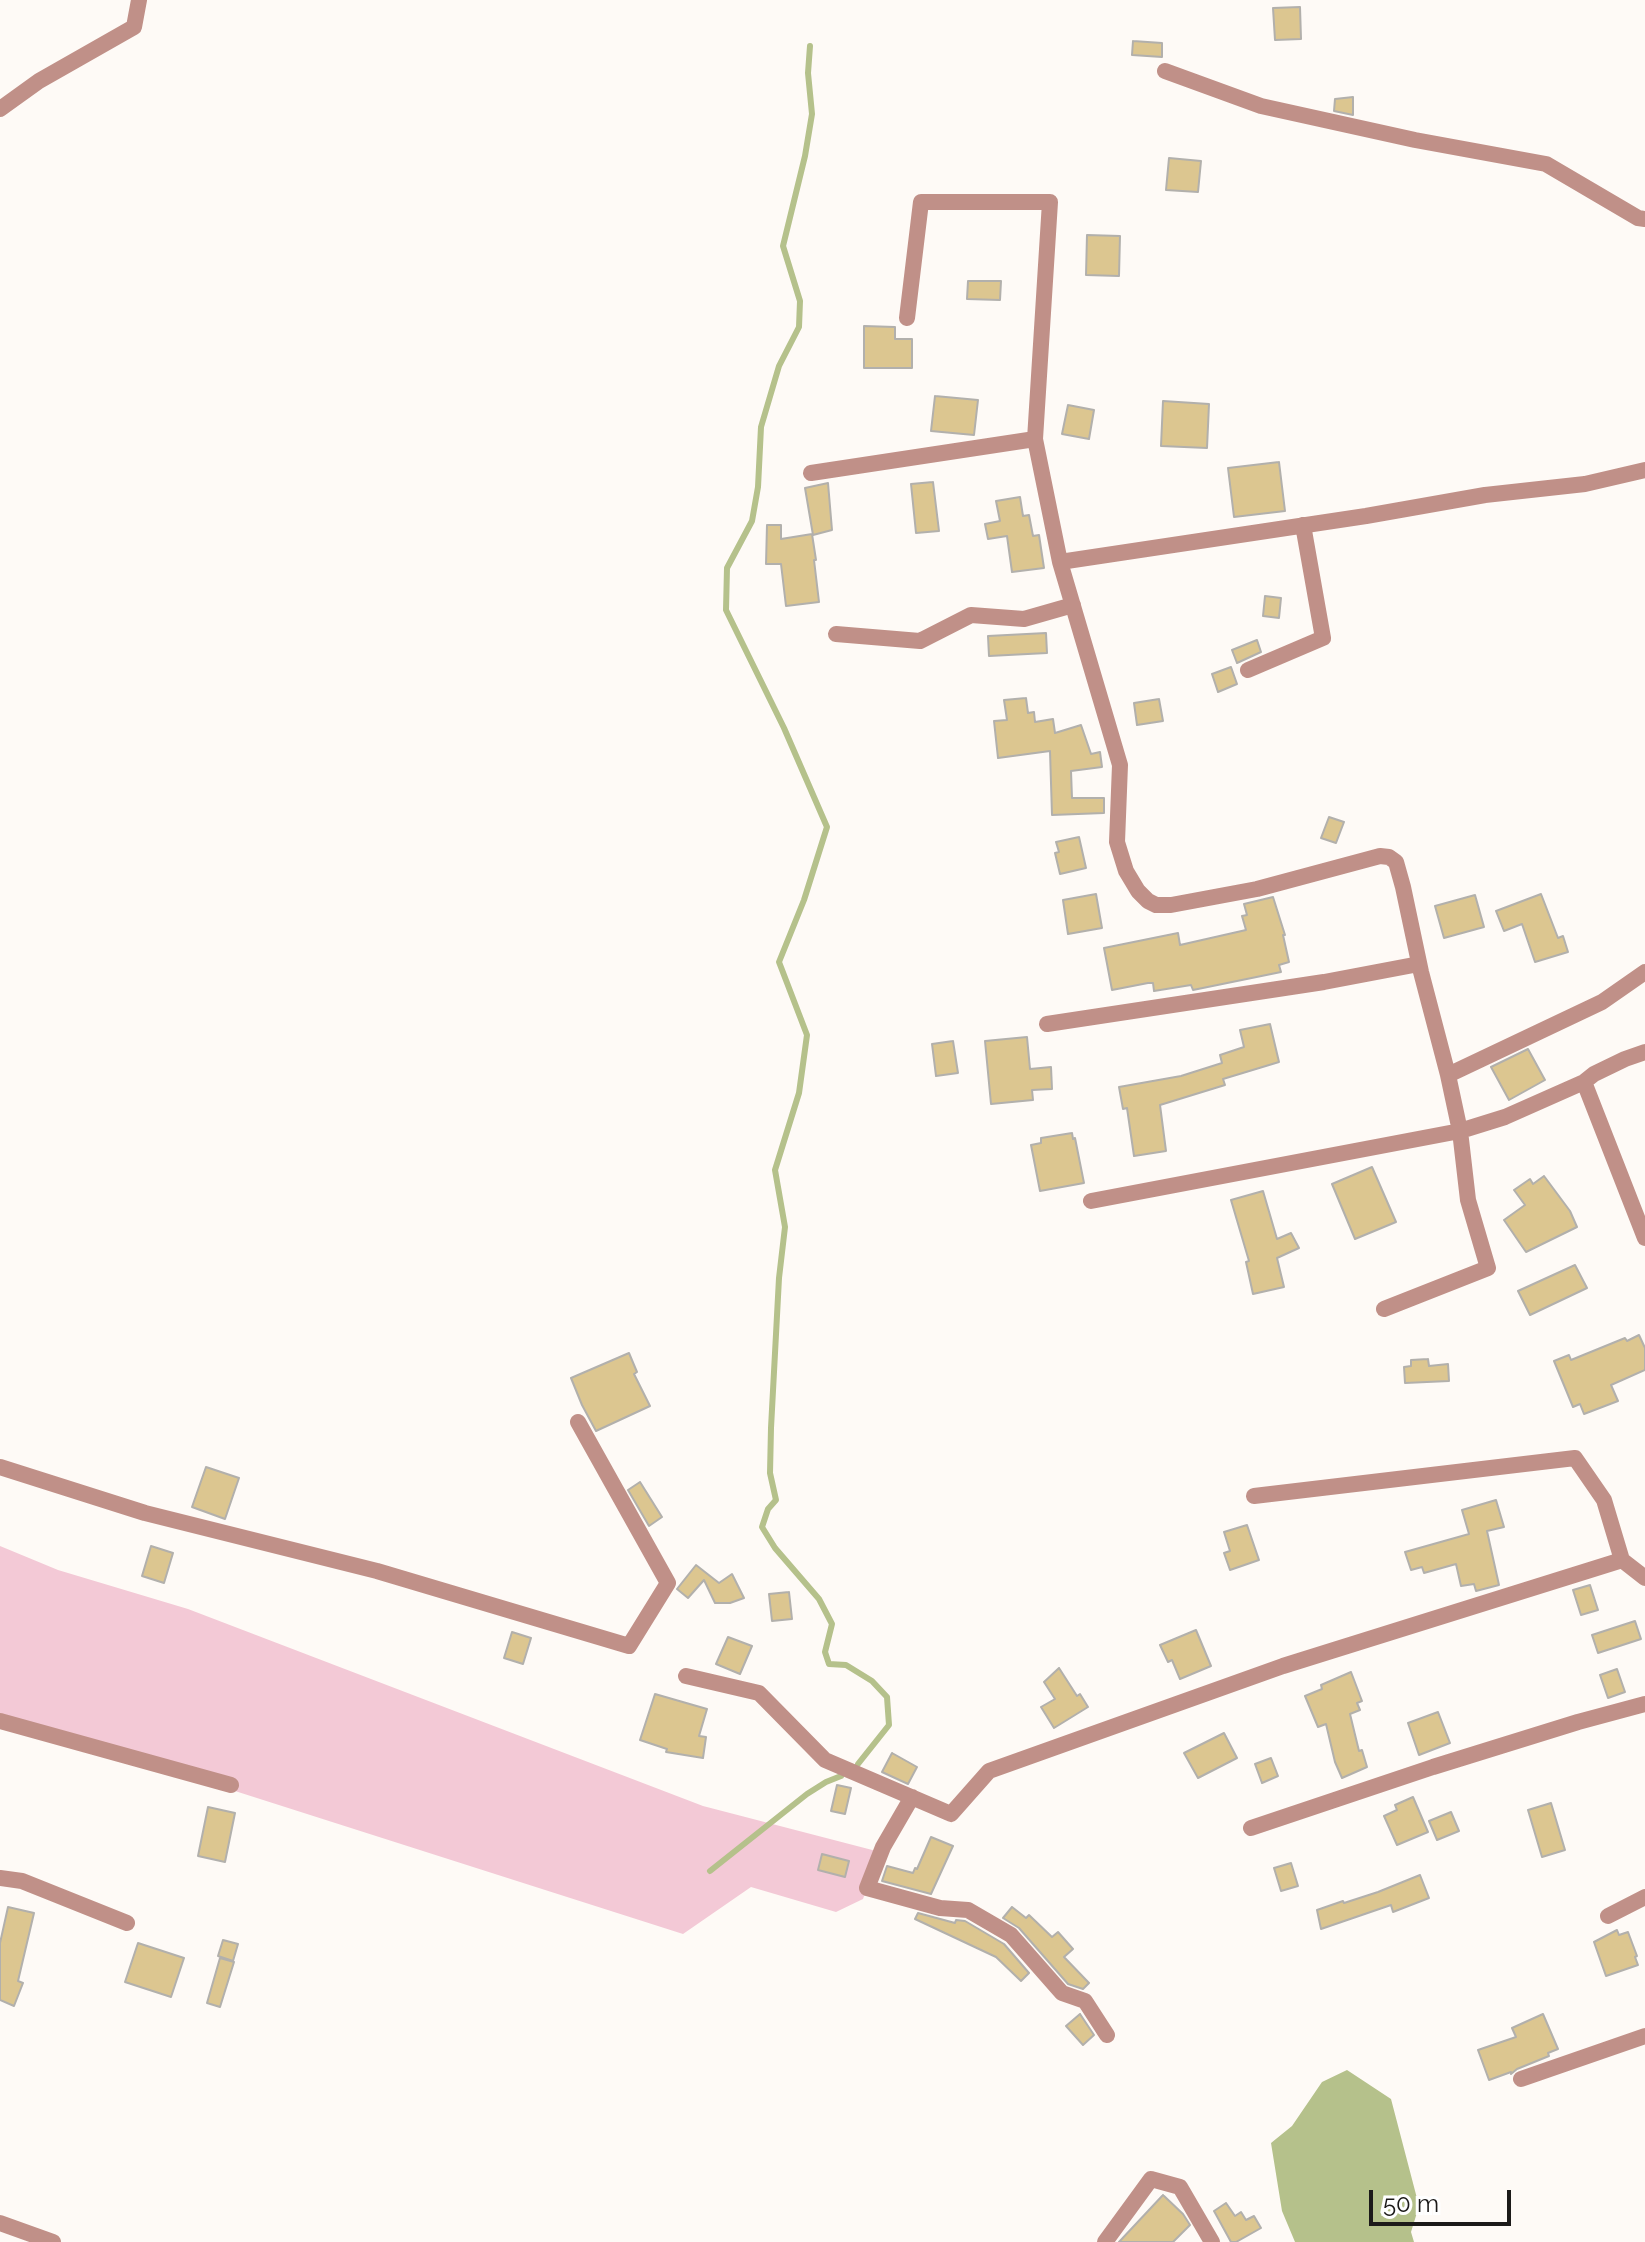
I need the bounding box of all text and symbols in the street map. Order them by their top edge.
scale bar [1373,2174,1515,2224]
text: 50 m [1383,2189,1439,2218]

